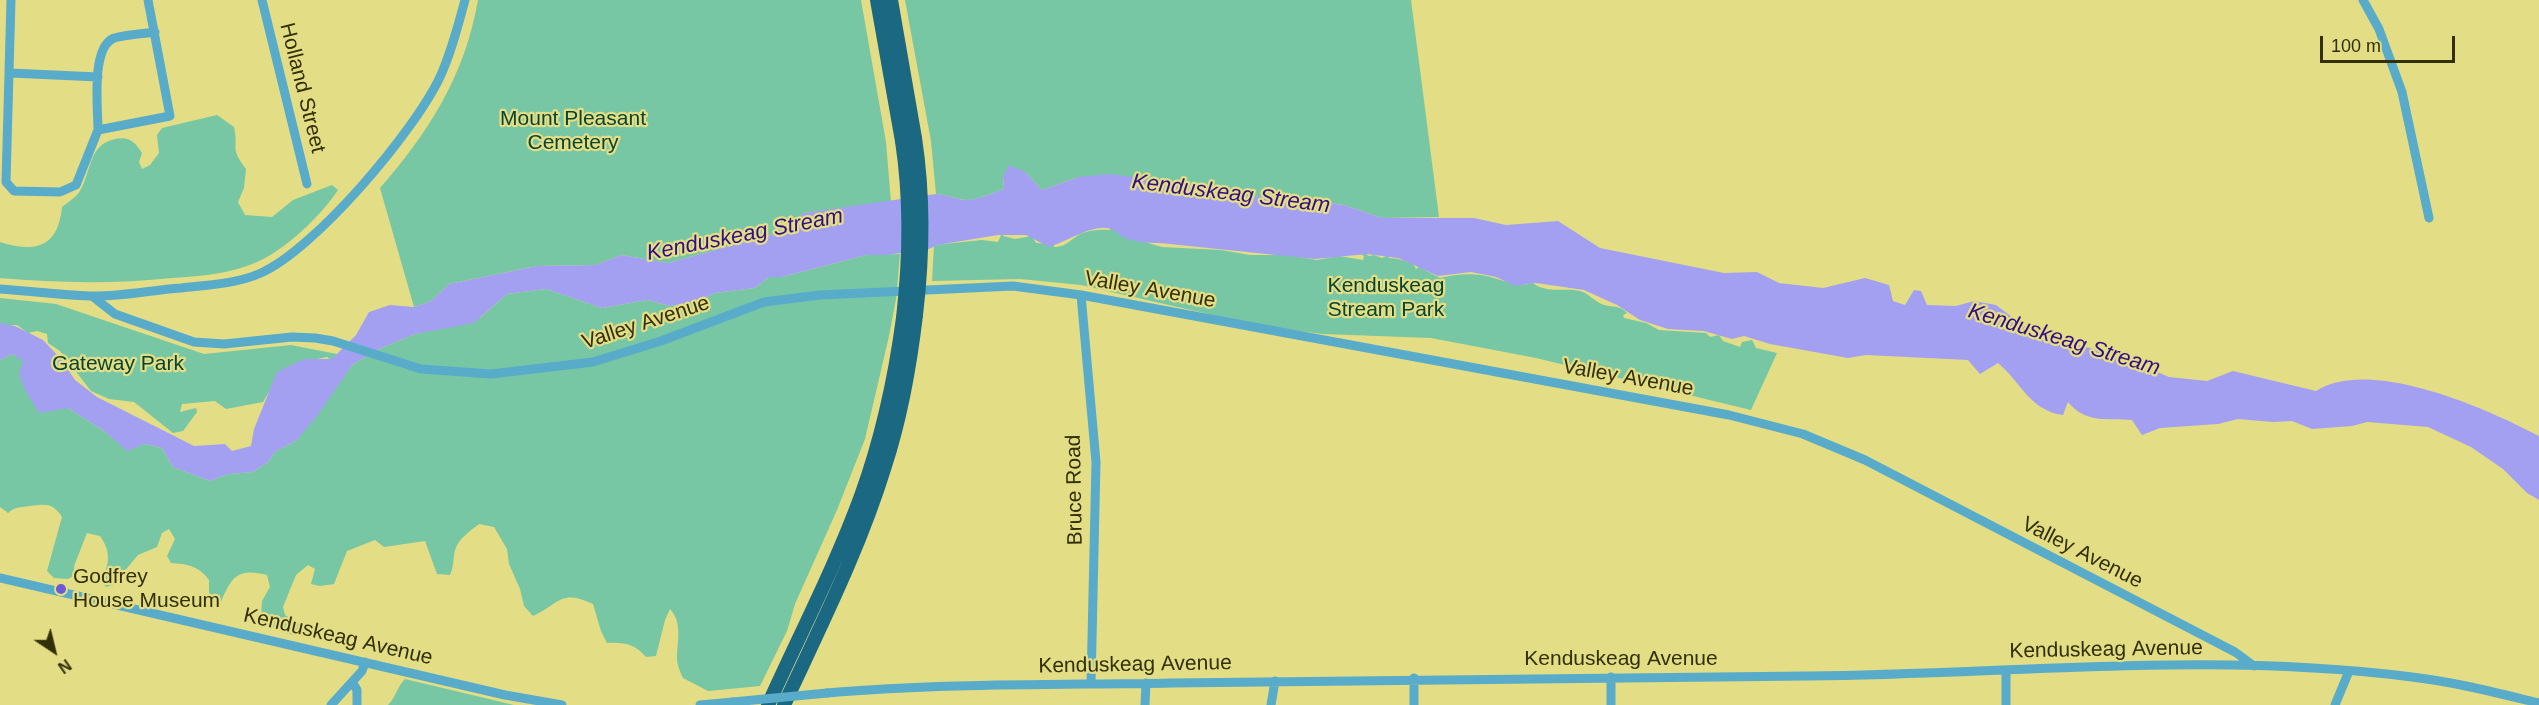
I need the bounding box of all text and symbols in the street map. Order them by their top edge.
street label: Holland Street [274,20,330,156]
scale bar [2323,24,2458,62]
text: 100 m [2331,36,2381,56]
park label: Mount Pleasant Cemetery [500,106,646,156]
water label: Kenduskeag Stream [1130,169,1332,219]
water label: Kenduskeag Stream [645,203,845,267]
street label: Valley Avenue [1083,266,1217,314]
park label: Kenduskeag Stream Park [1328,273,1444,323]
street label: Valley Avenue [579,291,713,355]
water label: Kenduskeag Stream [1965,298,2163,382]
park label: Gateway Park [52,351,184,377]
street label: Valley Avenue [1561,354,1695,402]
street label: Bruce Road [1061,434,1089,546]
street label: Valley Avenue [2017,512,2147,594]
place label: Godfrey House Museum [73,564,220,614]
marker: Godfrey House Museum [54,582,68,596]
street label: Kenduskeag Avenue [241,603,435,671]
north arrow [24,621,84,681]
street label: Kenduskeag Avenue [2009,636,2203,664]
street label: Kenduskeag Avenue [1524,646,1718,672]
street label: Kenduskeag Avenue [1038,651,1232,679]
text: N [55,656,74,676]

